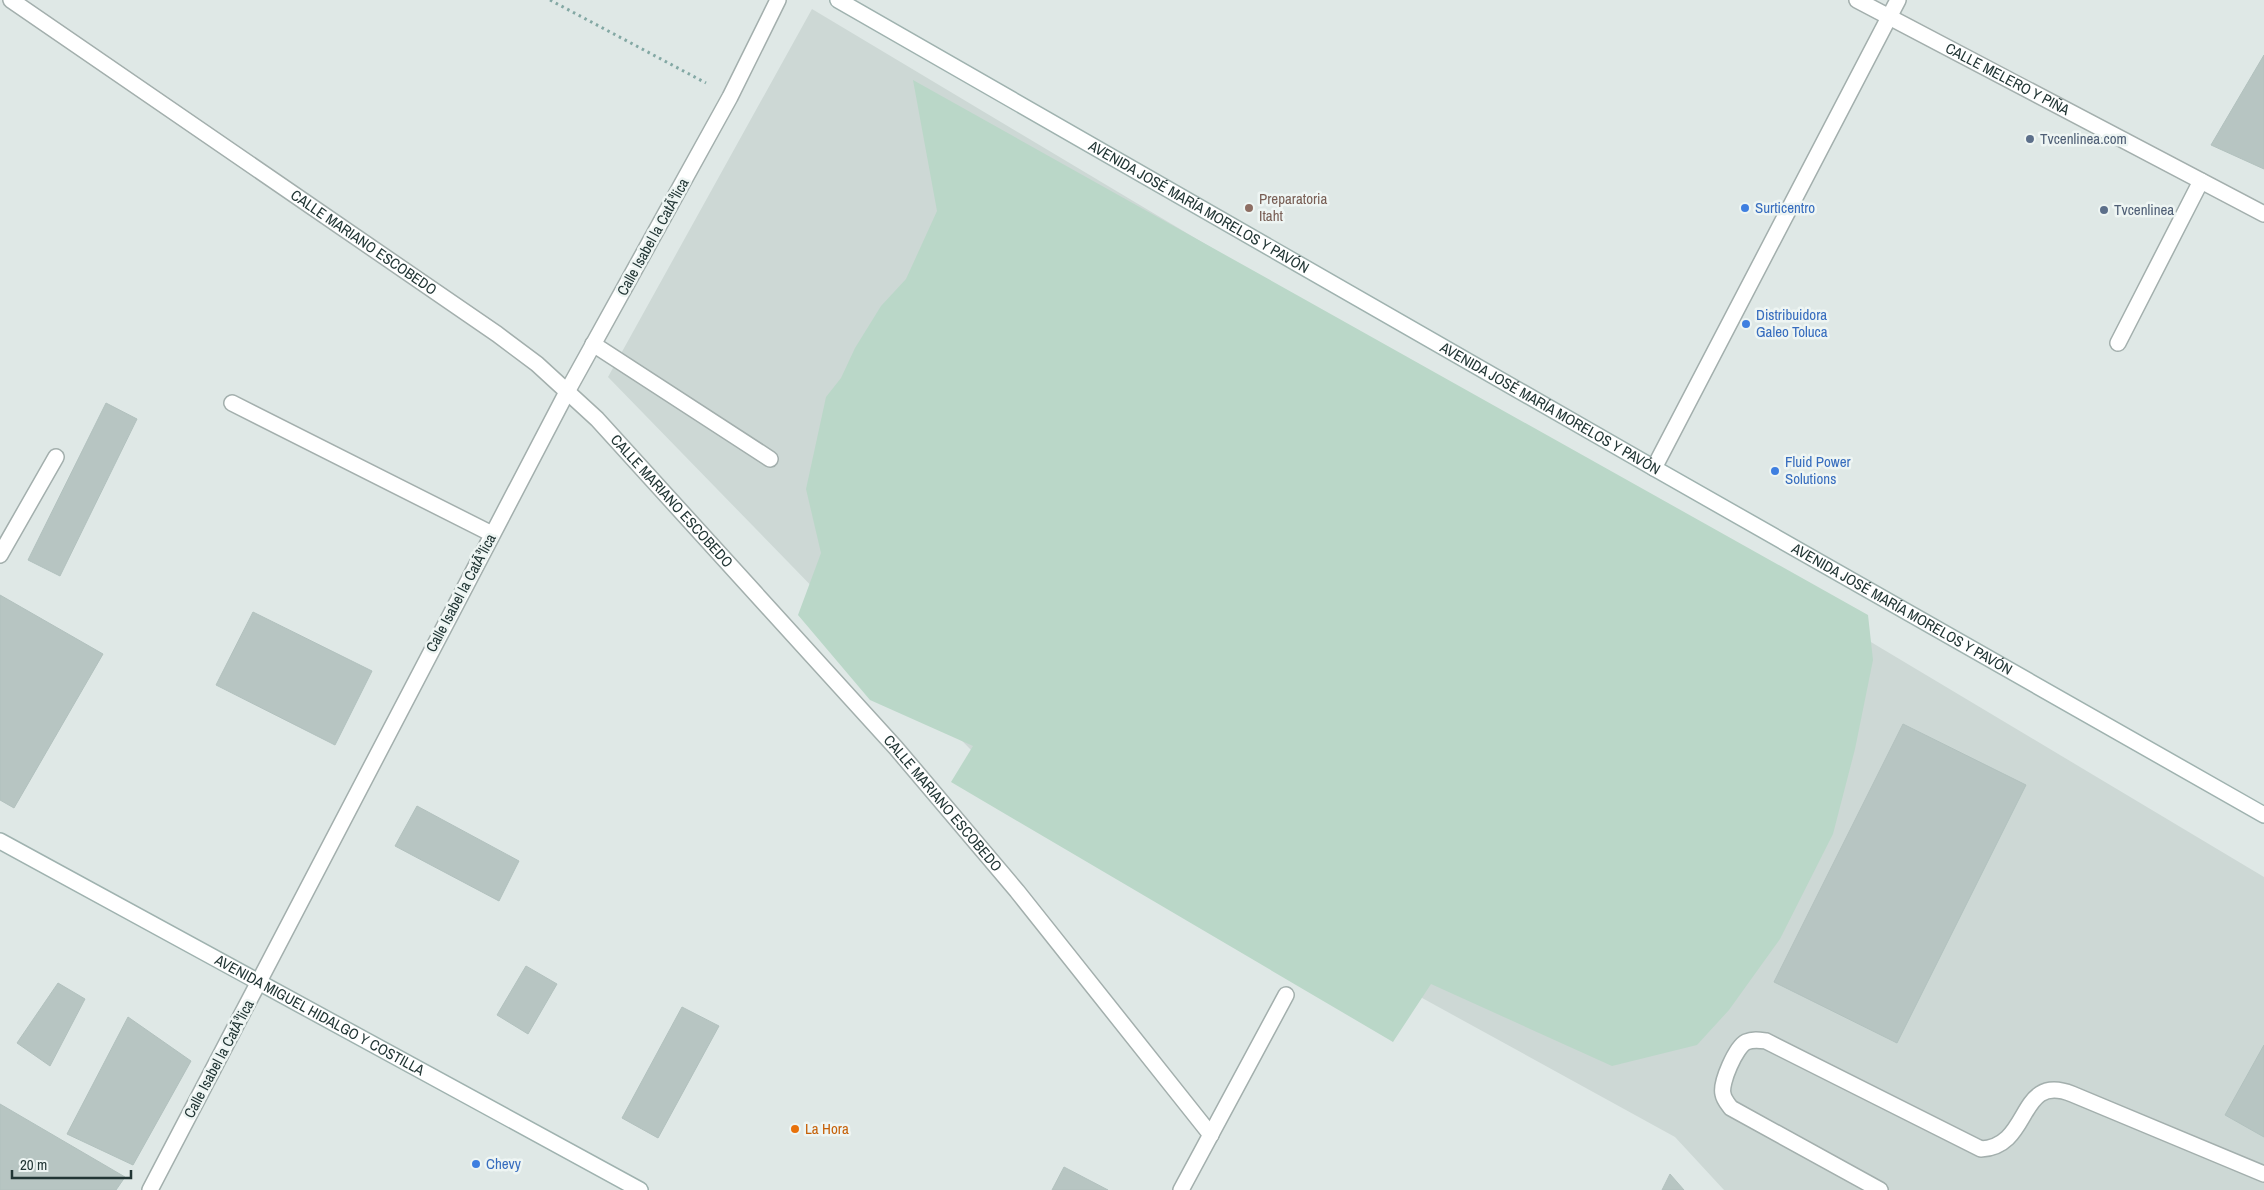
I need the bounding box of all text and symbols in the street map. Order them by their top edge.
street label: CALLE MELERO Y PIÑA [1942,37,2074,120]
place label: Tvcenlinea.com [2040,128,2127,149]
marker: Tvcenlinea.com [2024,133,2036,145]
street label: AVENIDA JOSÉ MARÍA MORELOS Y PAVÓN [1084,135,1313,278]
street label: Calle Isabel la CatÃ³lica [612,174,694,299]
street label: CALLE MARIANO ESCOBEDO [287,184,441,300]
place label: Preparatoria Itaht [1259,188,1328,226]
place label: Surticentro [1755,197,1815,218]
place label: Tvcenlinea [2114,199,2174,220]
marker: Preparatoria Itaht [1243,202,1255,214]
marker: Surticentro [1739,202,1751,214]
marker: Tvcenlinea [2098,204,2110,216]
place label: Distribuidora Galeo Toluca [1756,304,1828,342]
marker: Distribuidora Galeo Toluca [1740,318,1752,330]
street label: AVENIDA JOSÉ MARÍA MORELOS Y PAVÓN [1436,336,1664,480]
street label: CALLE MARIANO ESCOBEDO [606,430,738,572]
place label: Fluid Power Solutions [1785,451,1851,489]
marker: Fluid Power Solutions [1769,465,1781,477]
street label: Calle Isabel la CatÃ³lica [420,530,501,656]
street label: AVENIDA JOSÉ MARÍA MORELOS Y PAVÓN [1787,537,2016,680]
street label: CALLE MARIANO ESCOBEDO [879,730,1007,876]
street label: AVENIDA MIGUEL HIDALGO Y COSTILLA [210,949,429,1081]
street label: Calle Isabel la CatÃ³lica [178,996,259,1122]
place label: La Hora [805,1118,849,1139]
marker: La Hora [789,1123,801,1135]
scale bar [12,1148,131,1180]
place label: Chevy [486,1153,522,1174]
text: 20 m [20,1154,47,1175]
marker: Chevy [470,1158,482,1170]

